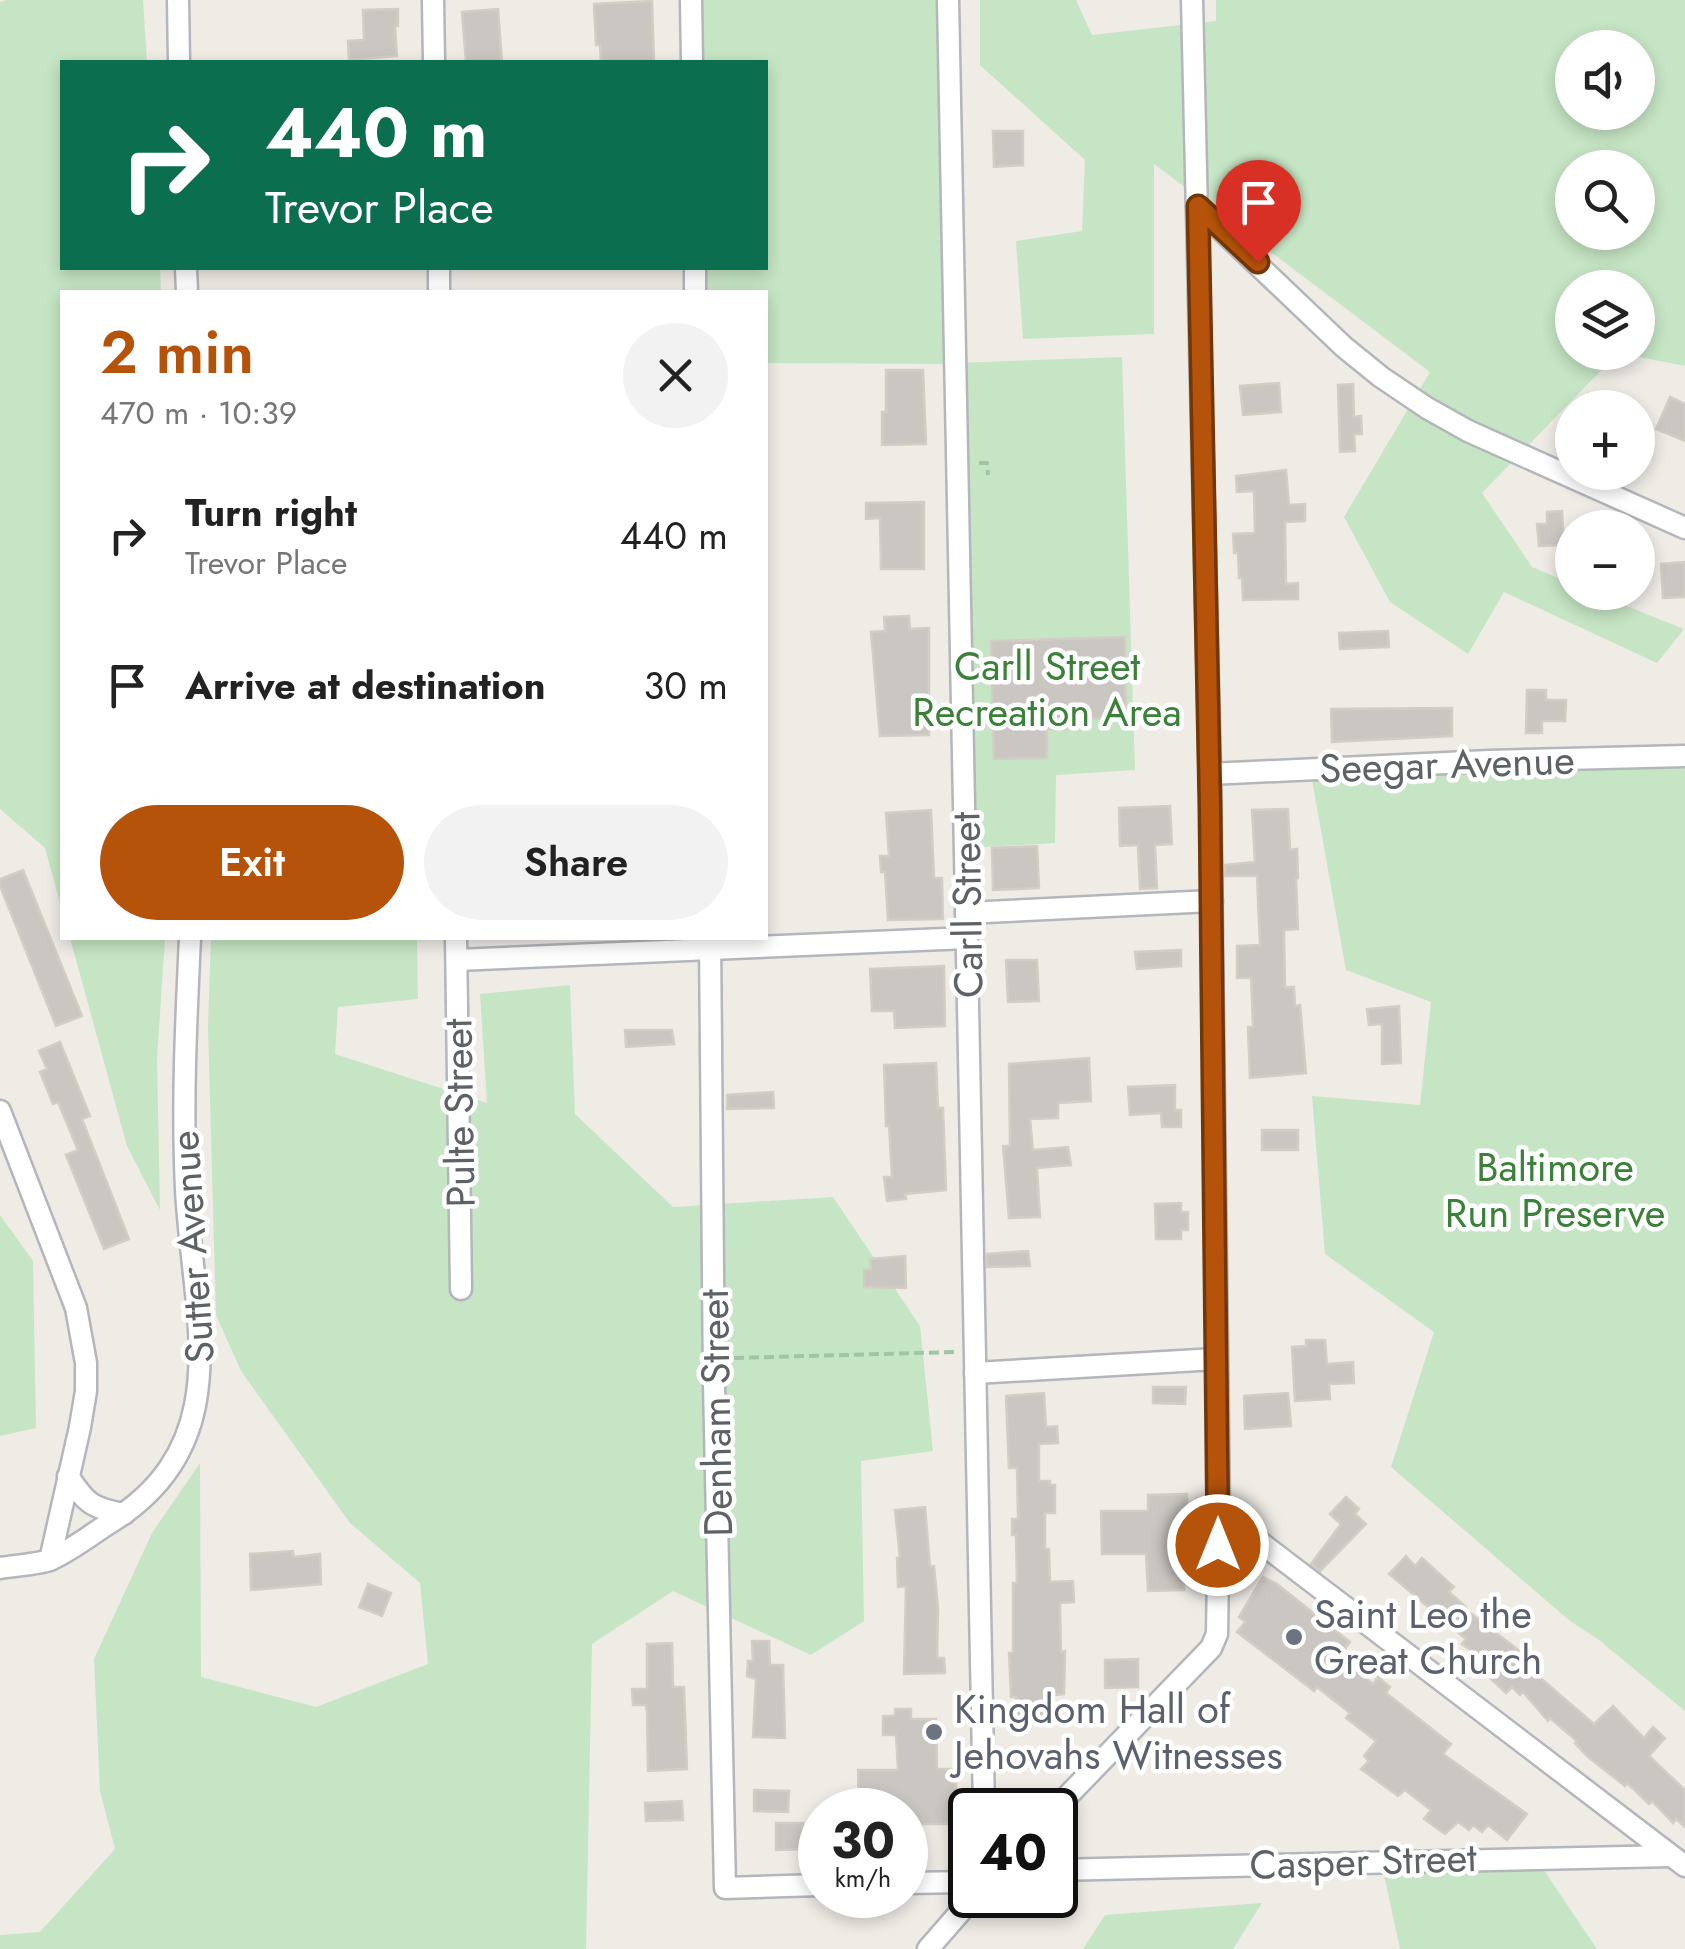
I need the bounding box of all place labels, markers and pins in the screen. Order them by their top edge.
pin [1216,160,1301,263]
place label: Saint Leo the Great Church [1314,1585,1542,1689]
marker: Saint Leo the Great Church [1283,1626,1305,1648]
place label: Kingdom Hall of Jehovahs Witnesses [949,1680,1283,1784]
marker: Kingdom Hall of Jehovahs Witnesses [923,1721,945,1743]

